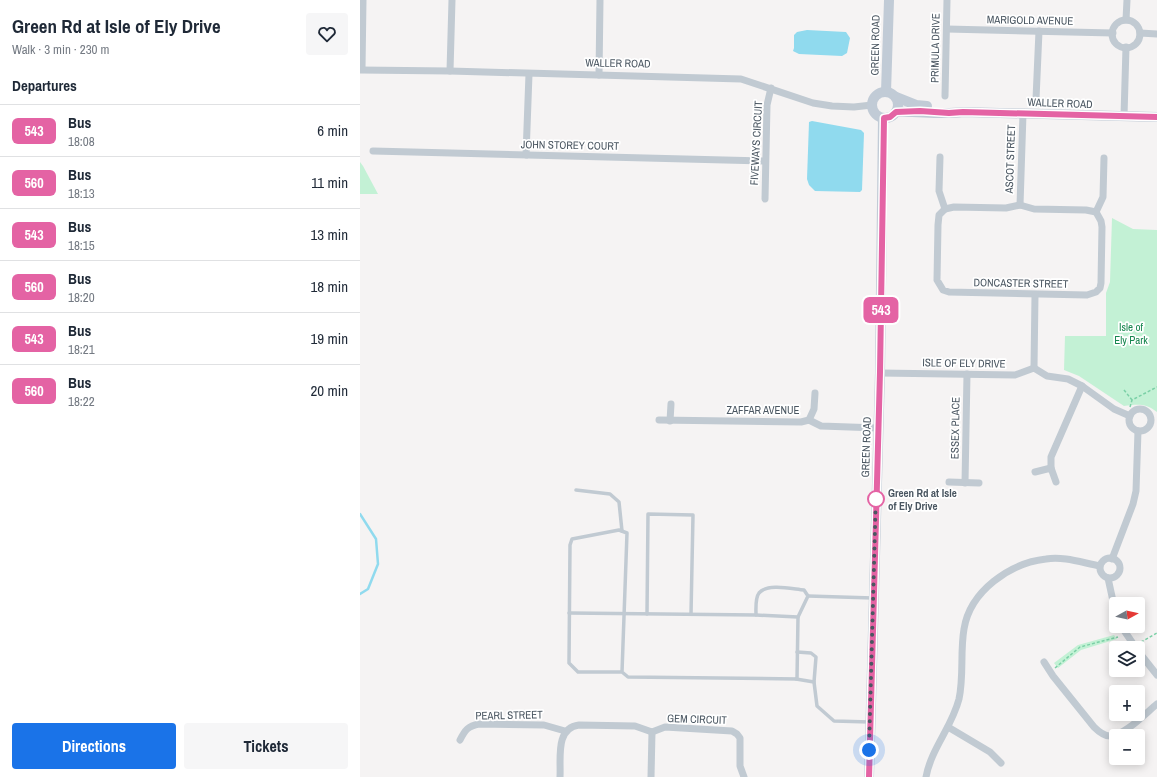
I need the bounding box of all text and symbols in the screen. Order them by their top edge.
street label: MARIGOLD AVENUE [987,12,1073,28]
text: Green Rd at Isle of Ely Drive [12,13,221,39]
button: heart [306,13,348,55]
street label: PRIMULA DRIVE [927,13,943,83]
street label: GREEN ROAD [867,15,883,75]
text: Walk · 3 min · 230 m [12,41,109,58]
street label: WALLER ROAD [585,55,651,71]
text: Departures [12,75,77,96]
street label: WALLER ROAD [1027,95,1093,111]
street label: FIVEWAYS CIRCUIT [747,100,765,186]
text: Bus [68,112,91,133]
text: 6 min [317,120,348,141]
text: 543 [24,122,44,140]
street label: ASCOT STREET [1002,124,1018,195]
text: 18:08 [68,133,95,150]
street label: JOHN STOREY COURT [521,137,620,153]
text: Bus [68,164,91,185]
text: 11 min [311,172,348,193]
text: 560 [24,174,44,192]
text: 18:13 [68,185,95,202]
text: Bus [68,216,91,237]
text: 13 min [310,224,348,245]
text: 543 [24,226,44,244]
text: 18:15 [68,237,95,254]
text: Bus [68,268,91,289]
street label: DONCASTER STREET [974,275,1069,291]
text: 18 min [310,276,348,297]
text: 560 [24,278,44,296]
text: 18:20 [68,289,95,306]
line badge: 543 [858,297,904,323]
text: 543 [871,301,891,319]
text: Bus [68,320,91,341]
park label: Isle of Ely Park [1114,320,1148,347]
text: 19 min [310,328,348,349]
text: 543 [24,330,44,348]
text: 18:21 [68,341,95,358]
street label: ISLE OF ELY DRIVE [922,355,1006,371]
text: Bus [68,372,91,393]
text: 20 min [310,380,348,401]
text: 560 [24,382,44,400]
text: 18:22 [68,393,95,410]
street label: ESSEX PLACE [947,397,963,459]
street label: ZAFFAR AVENUE [726,403,800,417]
street label: GREEN ROAD [858,416,874,478]
place label: Green Rd at Isle of Ely Drive [888,486,957,513]
marker: Green Rd at Isle of Ely Drive [867,490,885,508]
north arrow [1109,597,1145,633]
map controls [1109,597,1145,765]
button: layers [1109,641,1145,677]
button: + [1109,685,1145,721]
street label: PEARL STREET [475,707,543,723]
street label: GEM CIRCUIT [667,711,728,727]
button: Directions [12,723,176,769]
button: Tickets [184,723,348,769]
button: − [1109,729,1145,765]
your location [859,740,879,760]

